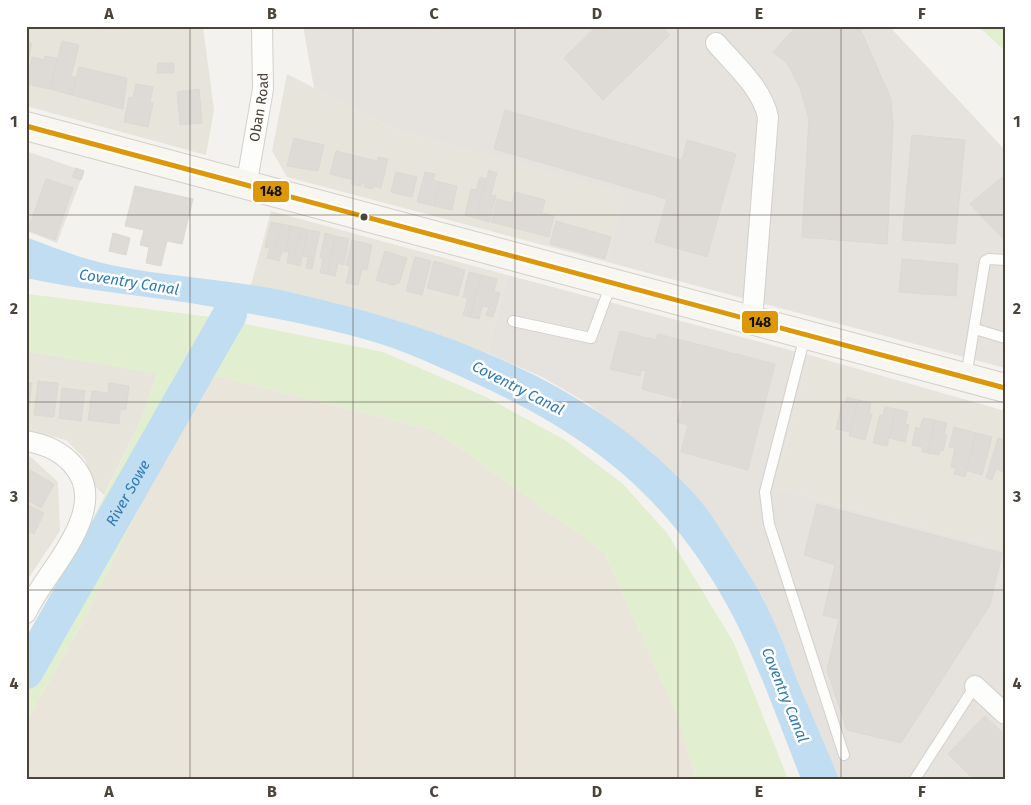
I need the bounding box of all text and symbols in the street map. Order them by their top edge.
text: A [103,4,114,23]
text: B [267,4,277,23]
text: C [429,4,439,23]
text: D [592,4,602,23]
text: E [755,4,763,23]
text: F [918,4,926,23]
street label: Oban Road [246,72,272,143]
text: 1 [10,112,18,131]
text: 1 [1013,112,1021,131]
line badge: 148 [252,180,290,203]
text: 148 [260,183,282,200]
unlabelled marker [359,212,369,222]
water label: Coventry Canal [78,265,180,299]
text: 2 [10,299,18,318]
text: 2 [1013,299,1021,318]
line badge: 148 [741,310,779,334]
text: 148 [749,314,771,331]
water label: Coventry Canal [469,357,567,419]
water label: River Sowe [102,457,154,529]
text: 3 [9,487,18,506]
text: 3 [1012,487,1021,506]
water label: Coventry Canal [758,645,812,745]
text: 4 [9,674,19,693]
text: 4 [1012,674,1022,693]
text: A [103,782,114,801]
text: B [267,782,277,801]
text: C [429,782,439,801]
text: D [592,782,602,801]
text: E [755,782,763,801]
text: F [918,782,926,801]

